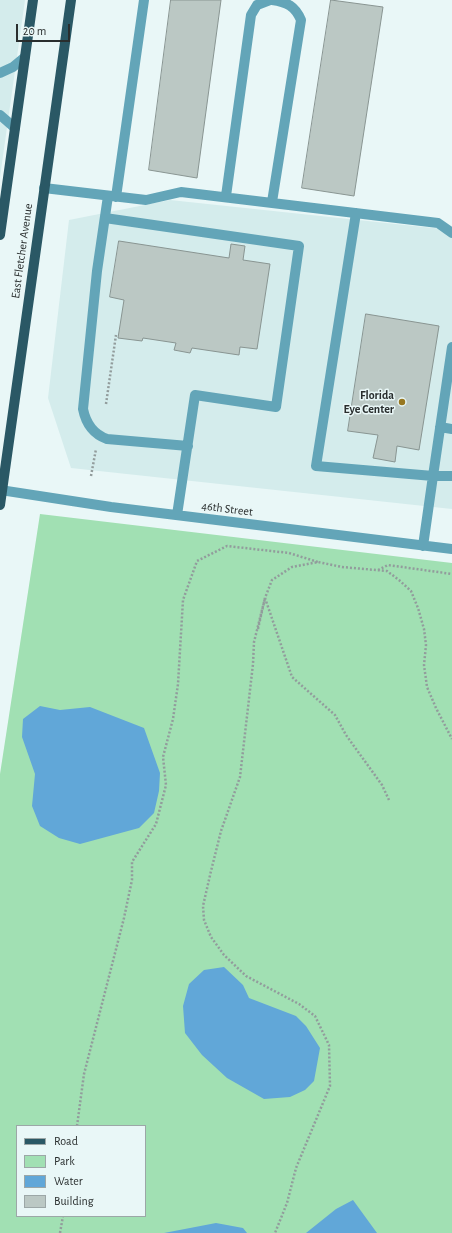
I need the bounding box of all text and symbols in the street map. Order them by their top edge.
scale bar [18,16,72,42]
text: 20 m [23,25,46,37]
street label: East Fletcher Avenue [8,203,36,299]
place label: Florida Eye Center [344,388,394,416]
marker: Florida Eye Center [397,397,407,407]
street label: 46th Street [200,499,254,519]
legend [16,1125,146,1217]
text: Road [54,1135,78,1147]
text: Park [54,1155,75,1167]
text: Water [54,1175,83,1187]
text: Building [54,1195,94,1207]

